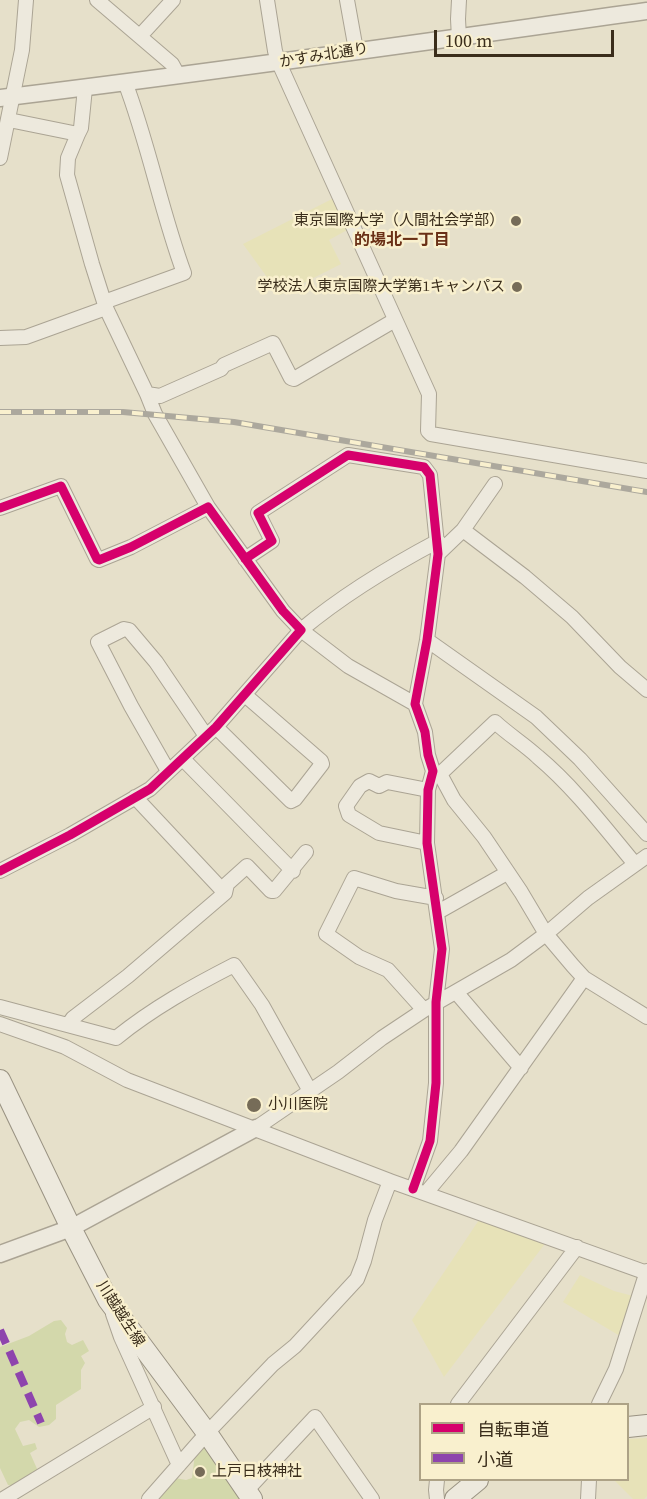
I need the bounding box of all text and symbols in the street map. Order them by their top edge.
scale bar [437,18,617,56]
text: 100 m [445,28,492,53]
street label: かすみ北通り [278,40,370,72]
place label: 東京国際大学（人間社会学部） [294,212,504,230]
marker: 東京国際大学（人間社会学部） [509,214,523,228]
district label: 的場北一丁目 [354,231,450,251]
place label: 学校法人東京国際大学第1キャンパス [258,278,505,296]
marker: 学校法人東京国際大学第1キャンパス [510,280,524,294]
marker: 小川医院 [245,1096,263,1114]
place label: 小川医院 [268,1096,328,1114]
street label: 川越越生線 [92,1278,148,1350]
legend [419,1403,629,1481]
text: 自転車道 [477,1417,549,1442]
text: 小道 [477,1447,513,1472]
place label: 上戸日枝神社 [212,1463,302,1481]
marker: 上戸日枝神社 [193,1465,207,1479]

